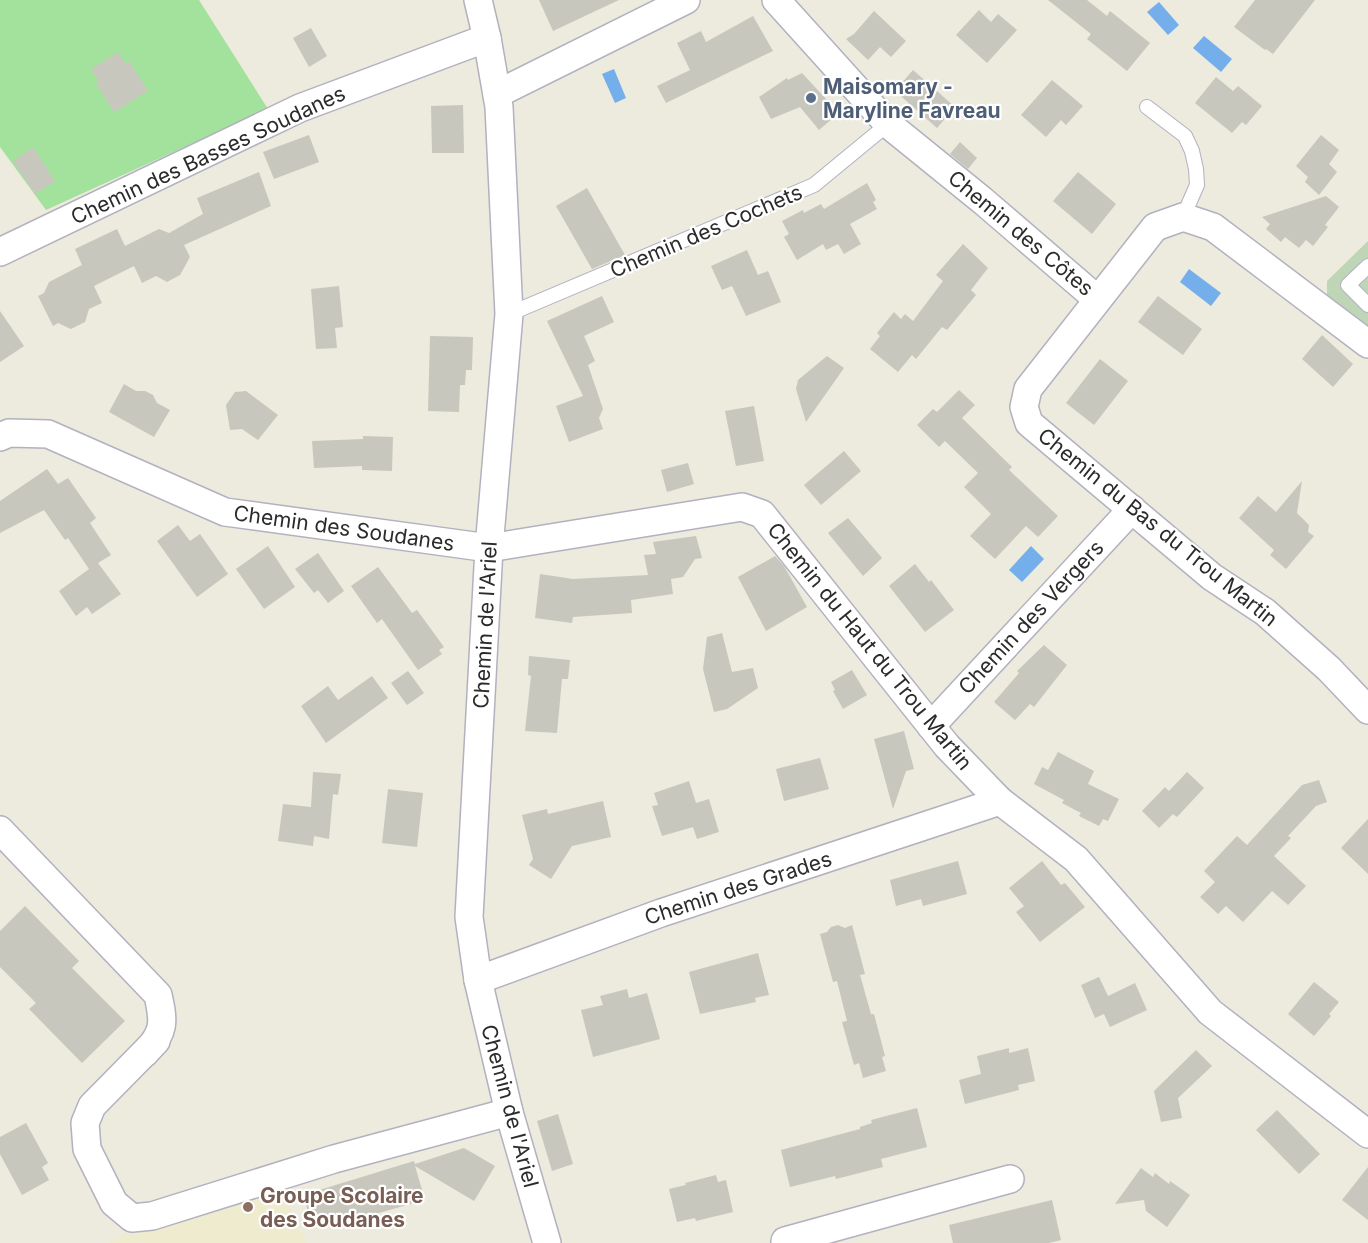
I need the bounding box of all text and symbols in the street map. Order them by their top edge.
place label: Maisomary - Maryline Favreau [823,74,1001,123]
street label: Chemin des Basses Soudanes [67,80,349,230]
marker: Maisomary - Maryline Favreau [804,91,818,105]
street label: Chemin des Côtes [943,165,1099,301]
street label: Chemin des Cochets [606,179,806,283]
street label: Chemin du Bas du Trou Martin [1033,423,1283,631]
street label: Chemin des Soudanes [232,500,456,556]
street label: Chemin du Haut du Trou Martin [762,517,978,775]
street label: Chemin des Vergers [953,535,1109,699]
street label: Chemin de l'Ariel [468,541,502,709]
street label: Chemin des Grades [641,846,835,930]
street label: Chemin de l'Ariel [476,1022,544,1190]
place label: Groupe Scolaire des Soudanes [260,1183,424,1232]
marker: Groupe Scolaire des Soudanes [241,1200,255,1214]

